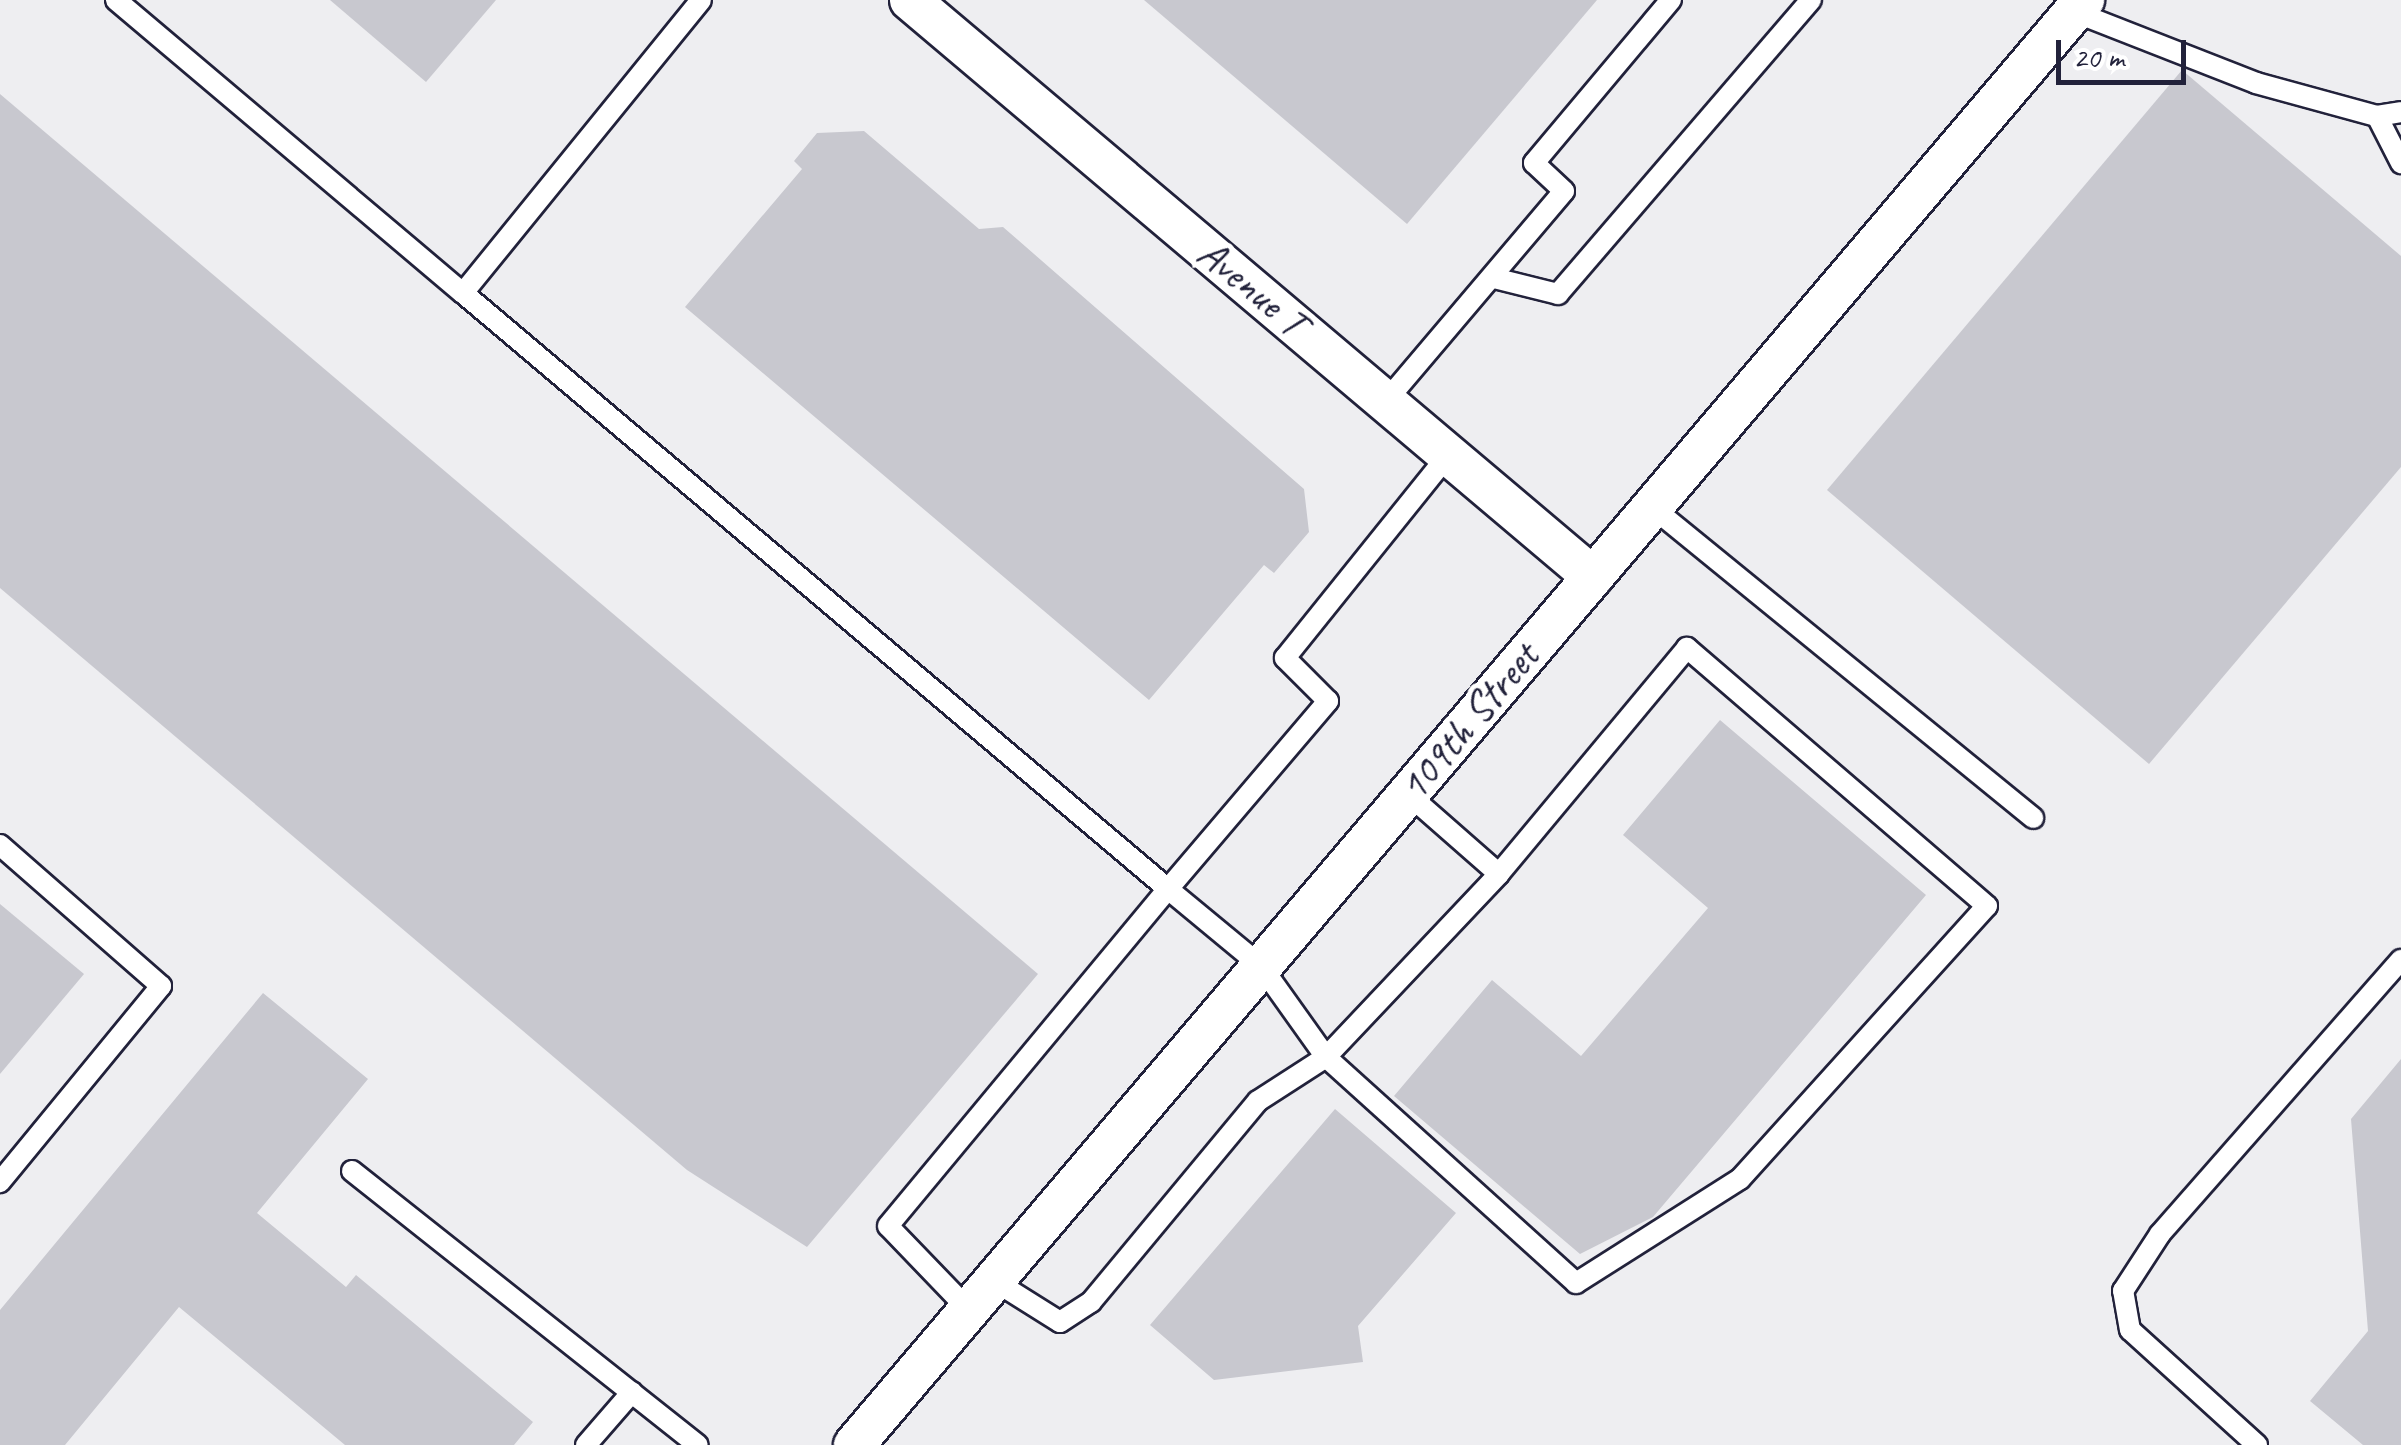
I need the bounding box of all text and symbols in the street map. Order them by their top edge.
scale bar [2061,20,2191,82]
text: 20 m [2073,38,2124,76]
street label: Avenue T [1188,228,1316,348]
street label: 109th Street [1388,633,1550,811]

